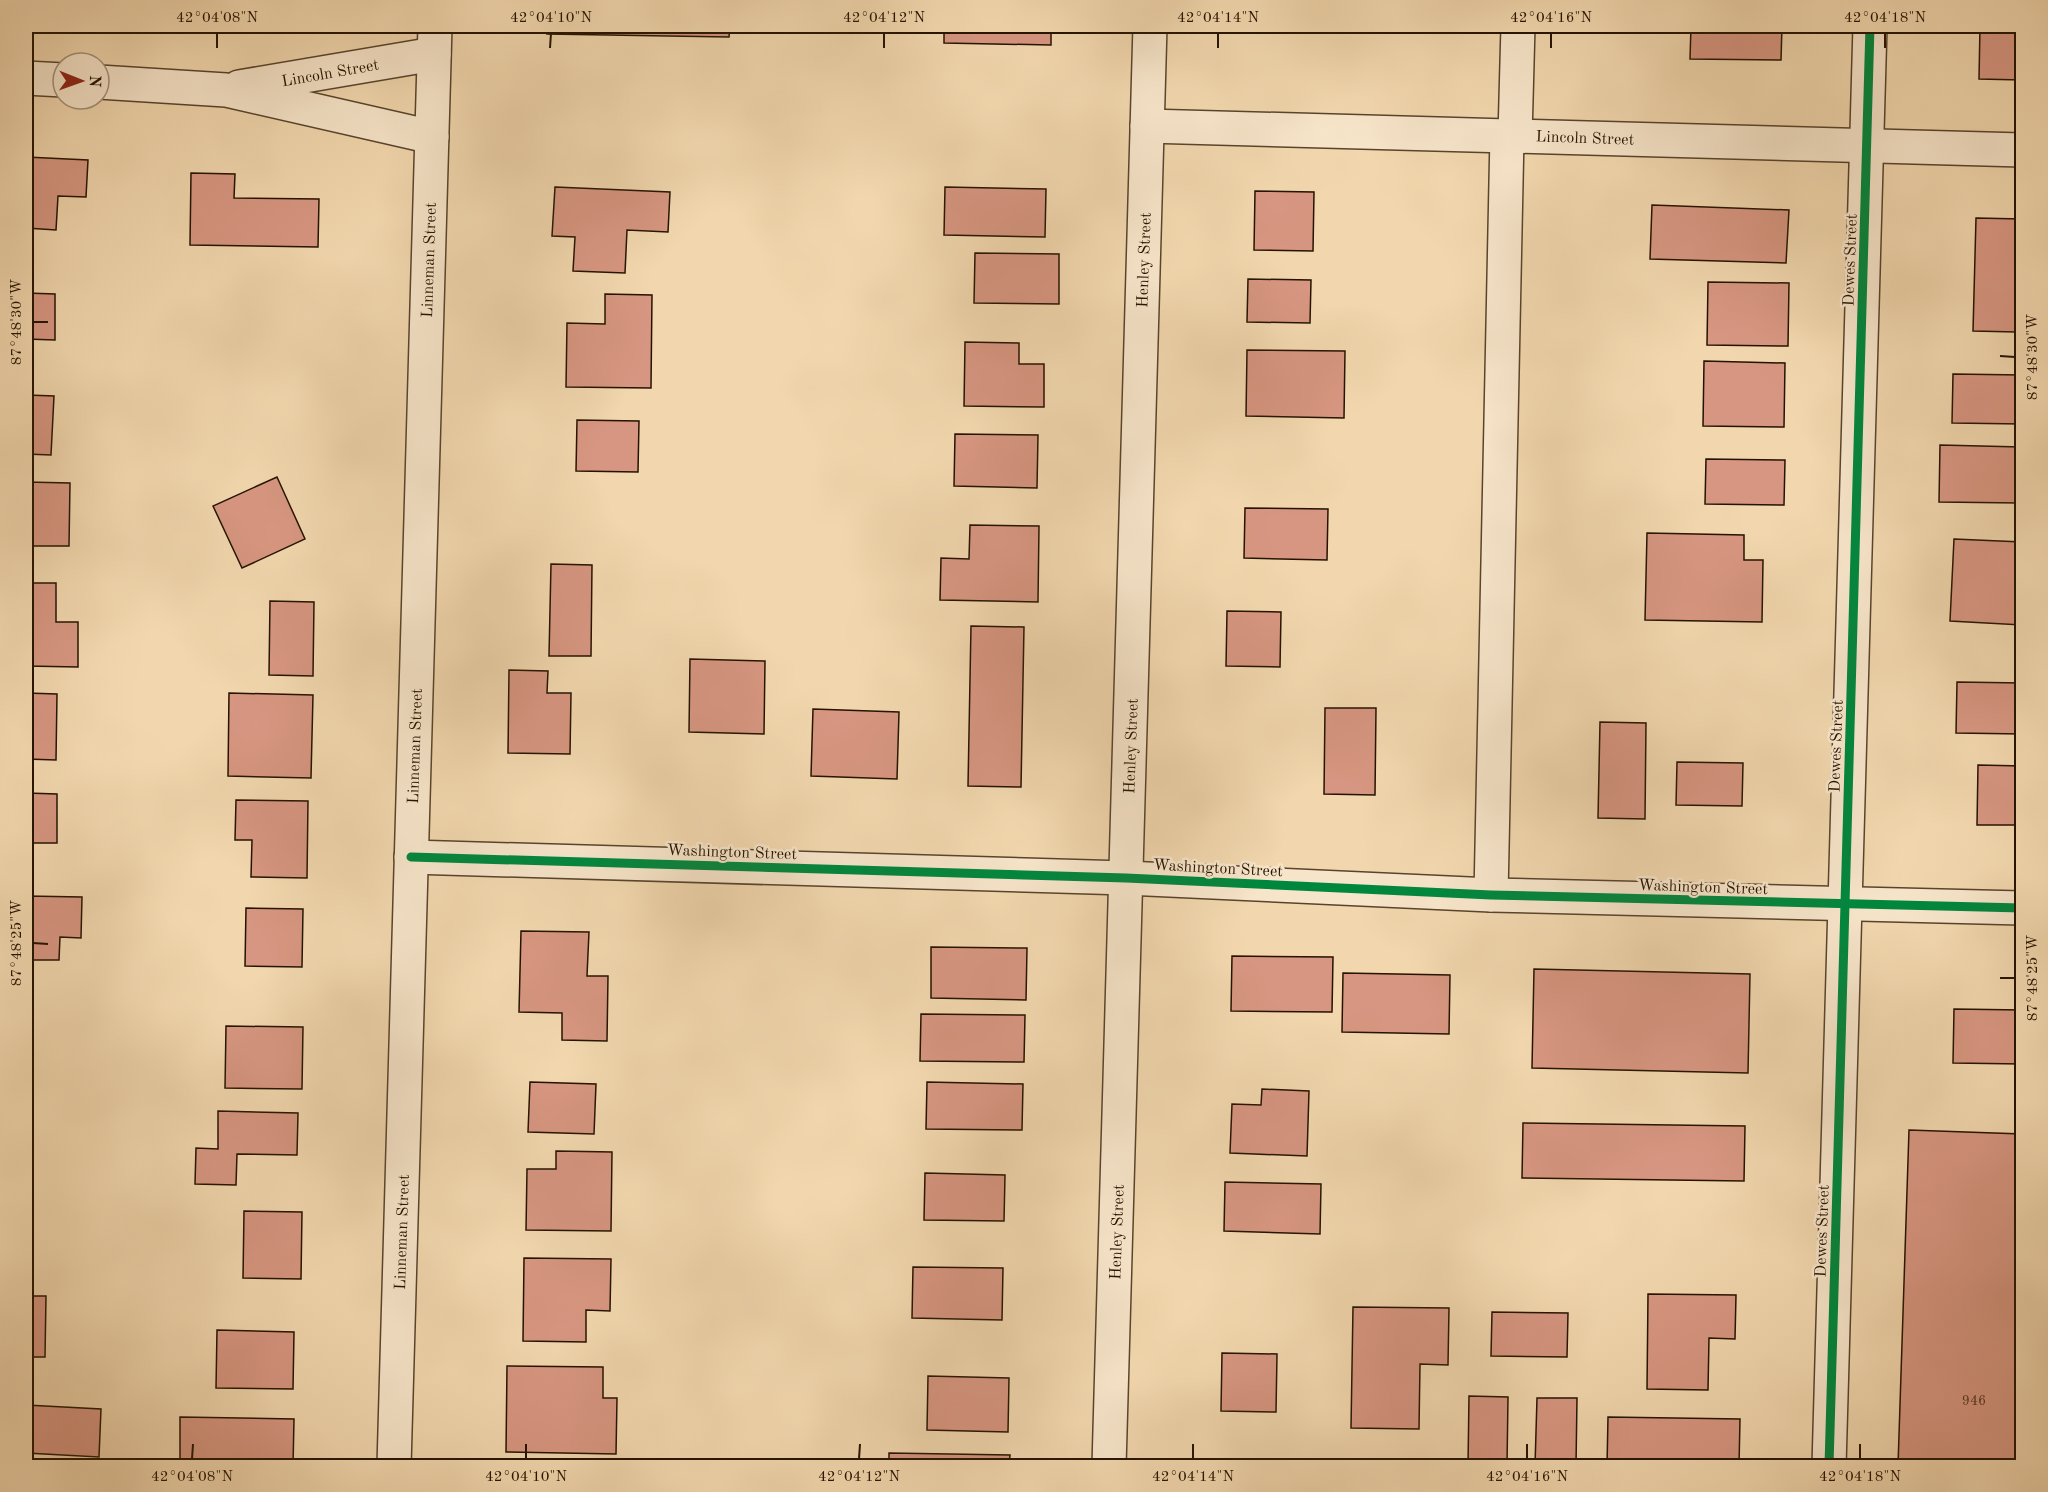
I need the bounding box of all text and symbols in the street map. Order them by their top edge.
text: 42°04'08"N [176,11,258,26]
text: 42°04'10"N [510,11,592,26]
text: 42°04'12"N [843,11,925,26]
text: 42°04'14"N [1177,11,1259,26]
text: 42°04'16"N [1510,11,1592,26]
text: 42°04'18"N [1844,11,1926,26]
north arrow [51,51,111,111]
street label: Lincoln Street [280,57,381,90]
text: N [86,75,102,88]
street label: Lincoln Street [1535,129,1635,149]
street label: Linneman Street [420,202,440,318]
street label: Henley Street [1135,212,1155,308]
street label: Dewes Street [1841,213,1861,307]
text: 87°48'30"W [10,279,25,365]
text: 87°48'30"W [2026,314,2041,400]
street label: Linneman Street [406,688,426,804]
street label: Henley Street [1122,698,1142,794]
street label: Dewes Street [1827,699,1847,793]
street label: Washington Street [667,843,798,863]
street label: Washington Street [1153,858,1284,880]
street label: Washington Street [1638,878,1769,898]
text: 87°48'25"W [10,900,25,986]
text: 87°48'25"W [2026,935,2041,1021]
street label: Linneman Street [393,1174,413,1290]
street label: Henley Street [1108,1184,1128,1280]
street label: Dewes Street [1813,1184,1833,1278]
house number: 946 [1962,1394,1986,1408]
text: 42°04'08"N [151,1470,233,1485]
text: 42°04'10"N [485,1470,567,1485]
text: 42°04'12"N [818,1470,900,1485]
text: 42°04'14"N [1152,1470,1234,1485]
text: 42°04'16"N [1486,1470,1568,1485]
text: 42°04'18"N [1819,1470,1901,1485]

